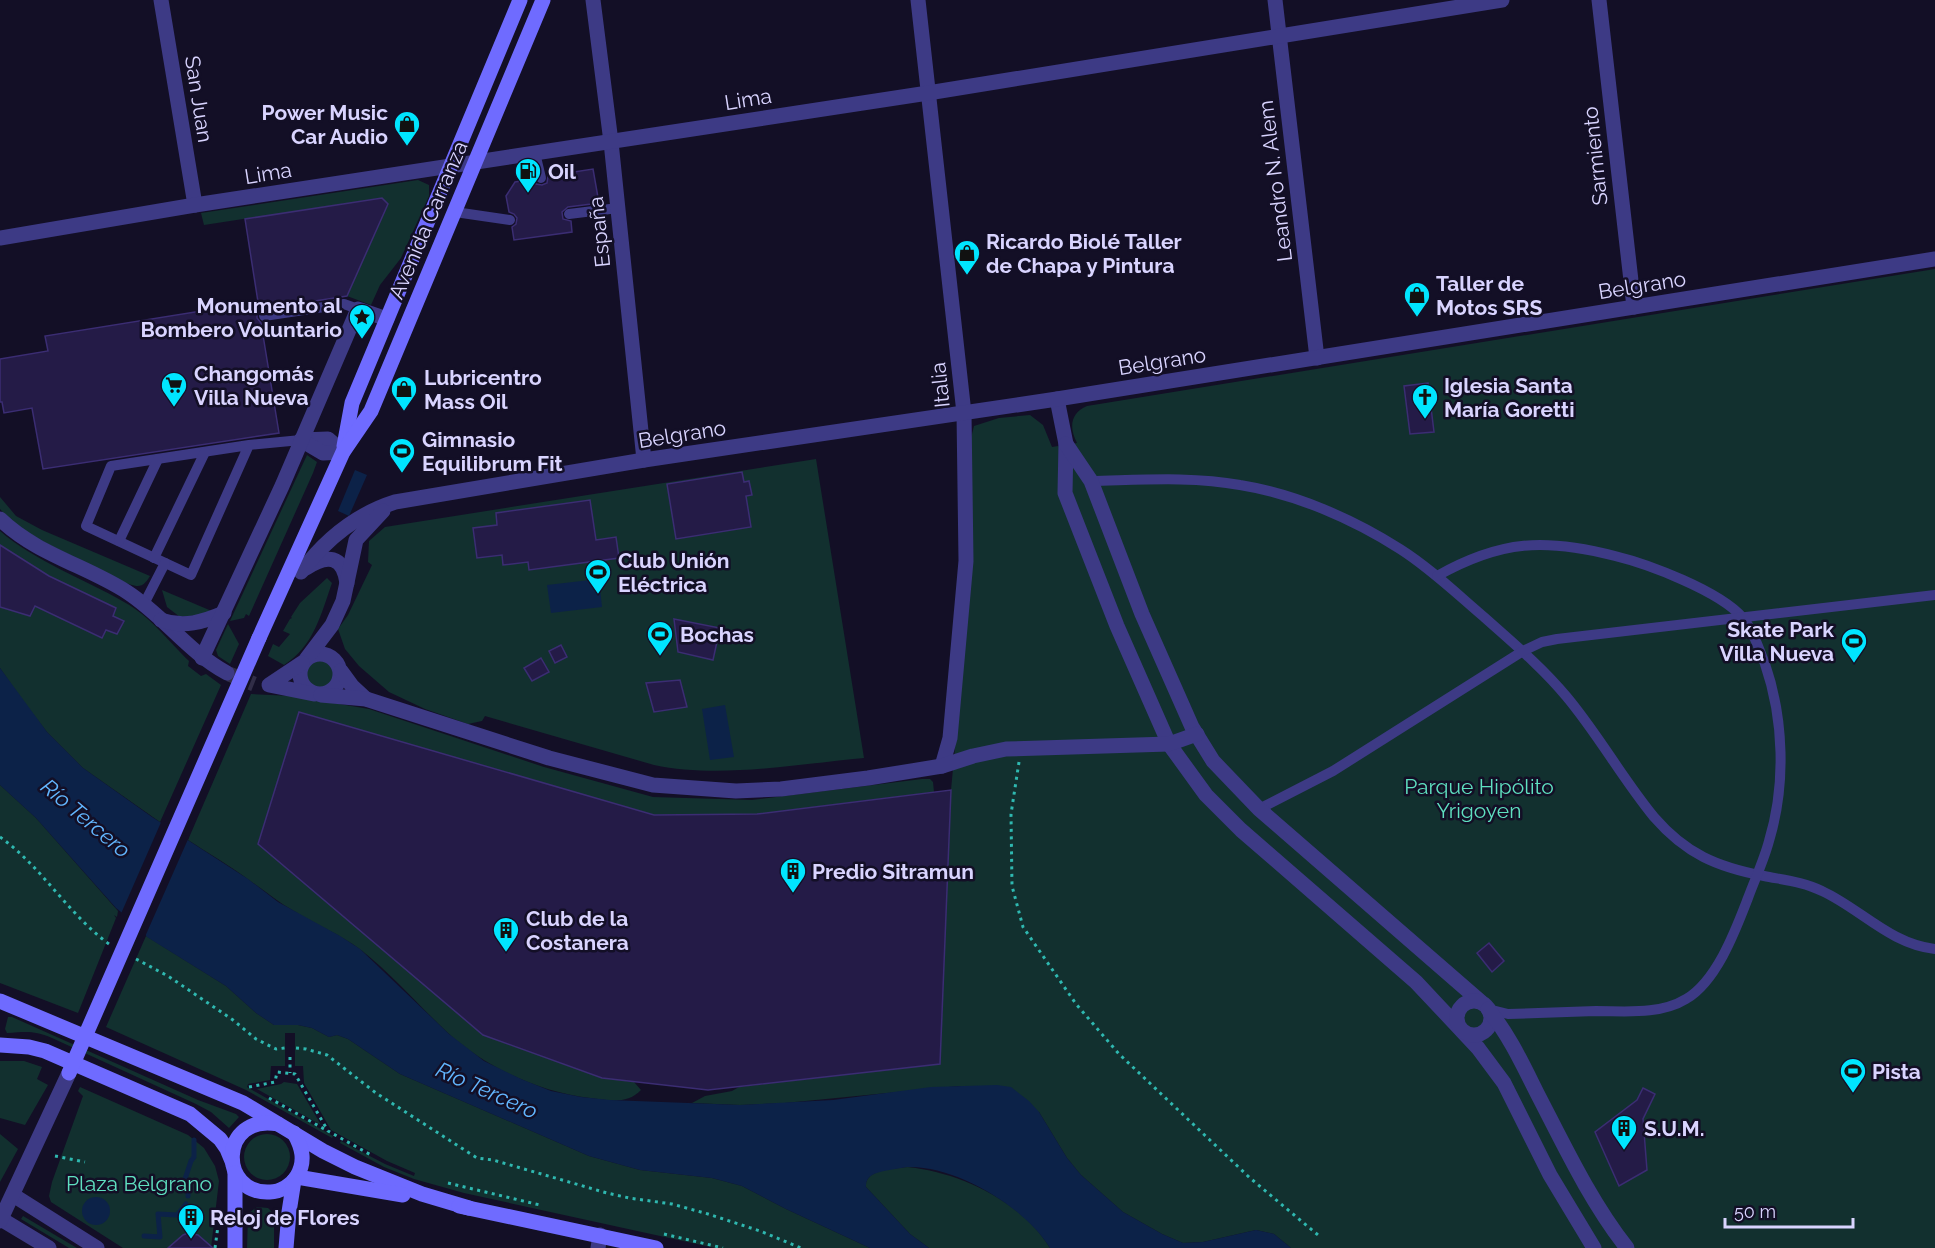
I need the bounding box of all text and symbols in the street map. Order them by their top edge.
street label: San Juan [180,54,218,144]
street label: Lima [723,83,773,115]
street label: Leandro N. Alem [1253,99,1297,263]
place label: Power Music Car Audio [262,100,388,149]
street label: Sarmiento [1577,105,1613,207]
shop icon: Power Music Car Audio [392,109,422,147]
street label: Avenida Carranza [383,137,473,303]
fuel station icon: Oil [513,156,543,194]
street label: Lima [243,157,293,189]
place label: Oil [548,159,576,184]
street label: España [583,195,615,269]
place label: Ricardo Biolé Taller de Chapa y Pintura [986,229,1182,278]
shop icon: Ricardo Biolé Taller de Chapa y Pintura [952,238,982,276]
street label: Belgrano [1596,266,1688,304]
place label: Taller de Motos SRS [1436,271,1542,320]
shop icon: Taller de Motos SRS [1402,280,1432,318]
place label: Monumento al Bombero Voluntario [140,293,342,342]
place icon: Monumento al Bombero Voluntario [347,302,377,340]
street label: Belgrano [1116,342,1208,380]
place label: Changomás Villa Nueva [194,361,314,410]
street label: Italia [925,361,955,409]
place label: Lubricentro Mass Oil [424,365,542,414]
supermarket icon: Changomás Villa Nueva [159,370,189,408]
place label: Iglesia Santa María Goretti [1444,373,1575,422]
shop icon: Lubricentro Mass Oil [389,374,419,412]
church icon: Iglesia Santa María Goretti [1410,382,1440,420]
street label: Belgrano [636,415,728,453]
place label: Gimnasio Equilibrum Fit [422,427,563,476]
sports icon: Gimnasio Equilibrum Fit [387,436,417,474]
place label: Club Unión Eléctrica [618,548,729,597]
sports icon: Club Unión Eléctrica [583,557,613,595]
place label: Skate Park Villa Nueva [1719,617,1834,666]
sports icon: Bochas [645,619,675,657]
place label: Bochas [680,622,754,647]
sports icon: Skate Park Villa Nueva [1839,626,1869,664]
water label: Río Tercero [36,773,136,863]
park label: Parque Hipólito Yrigoyen [1404,774,1554,823]
building icon: Predio Sitramun [778,856,808,894]
place label: Predio Sitramun [812,859,974,884]
place label: Club de la Costanera [526,906,629,955]
building icon: Club de la Costanera [491,915,521,953]
water label: Río Tercero [432,1056,542,1124]
sports icon: Pista [1838,1056,1868,1094]
place label: Pista [1872,1059,1921,1084]
building icon: S.U.M. [1609,1113,1639,1151]
place label: S.U.M. [1644,1116,1704,1141]
park label: Plaza Belgrano [66,1171,212,1196]
scale bar [1725,1191,1852,1229]
text: 50 m [1734,1201,1776,1222]
building icon: Reloj de Flores [176,1202,206,1240]
place label: Reloj de Flores [210,1205,360,1230]

